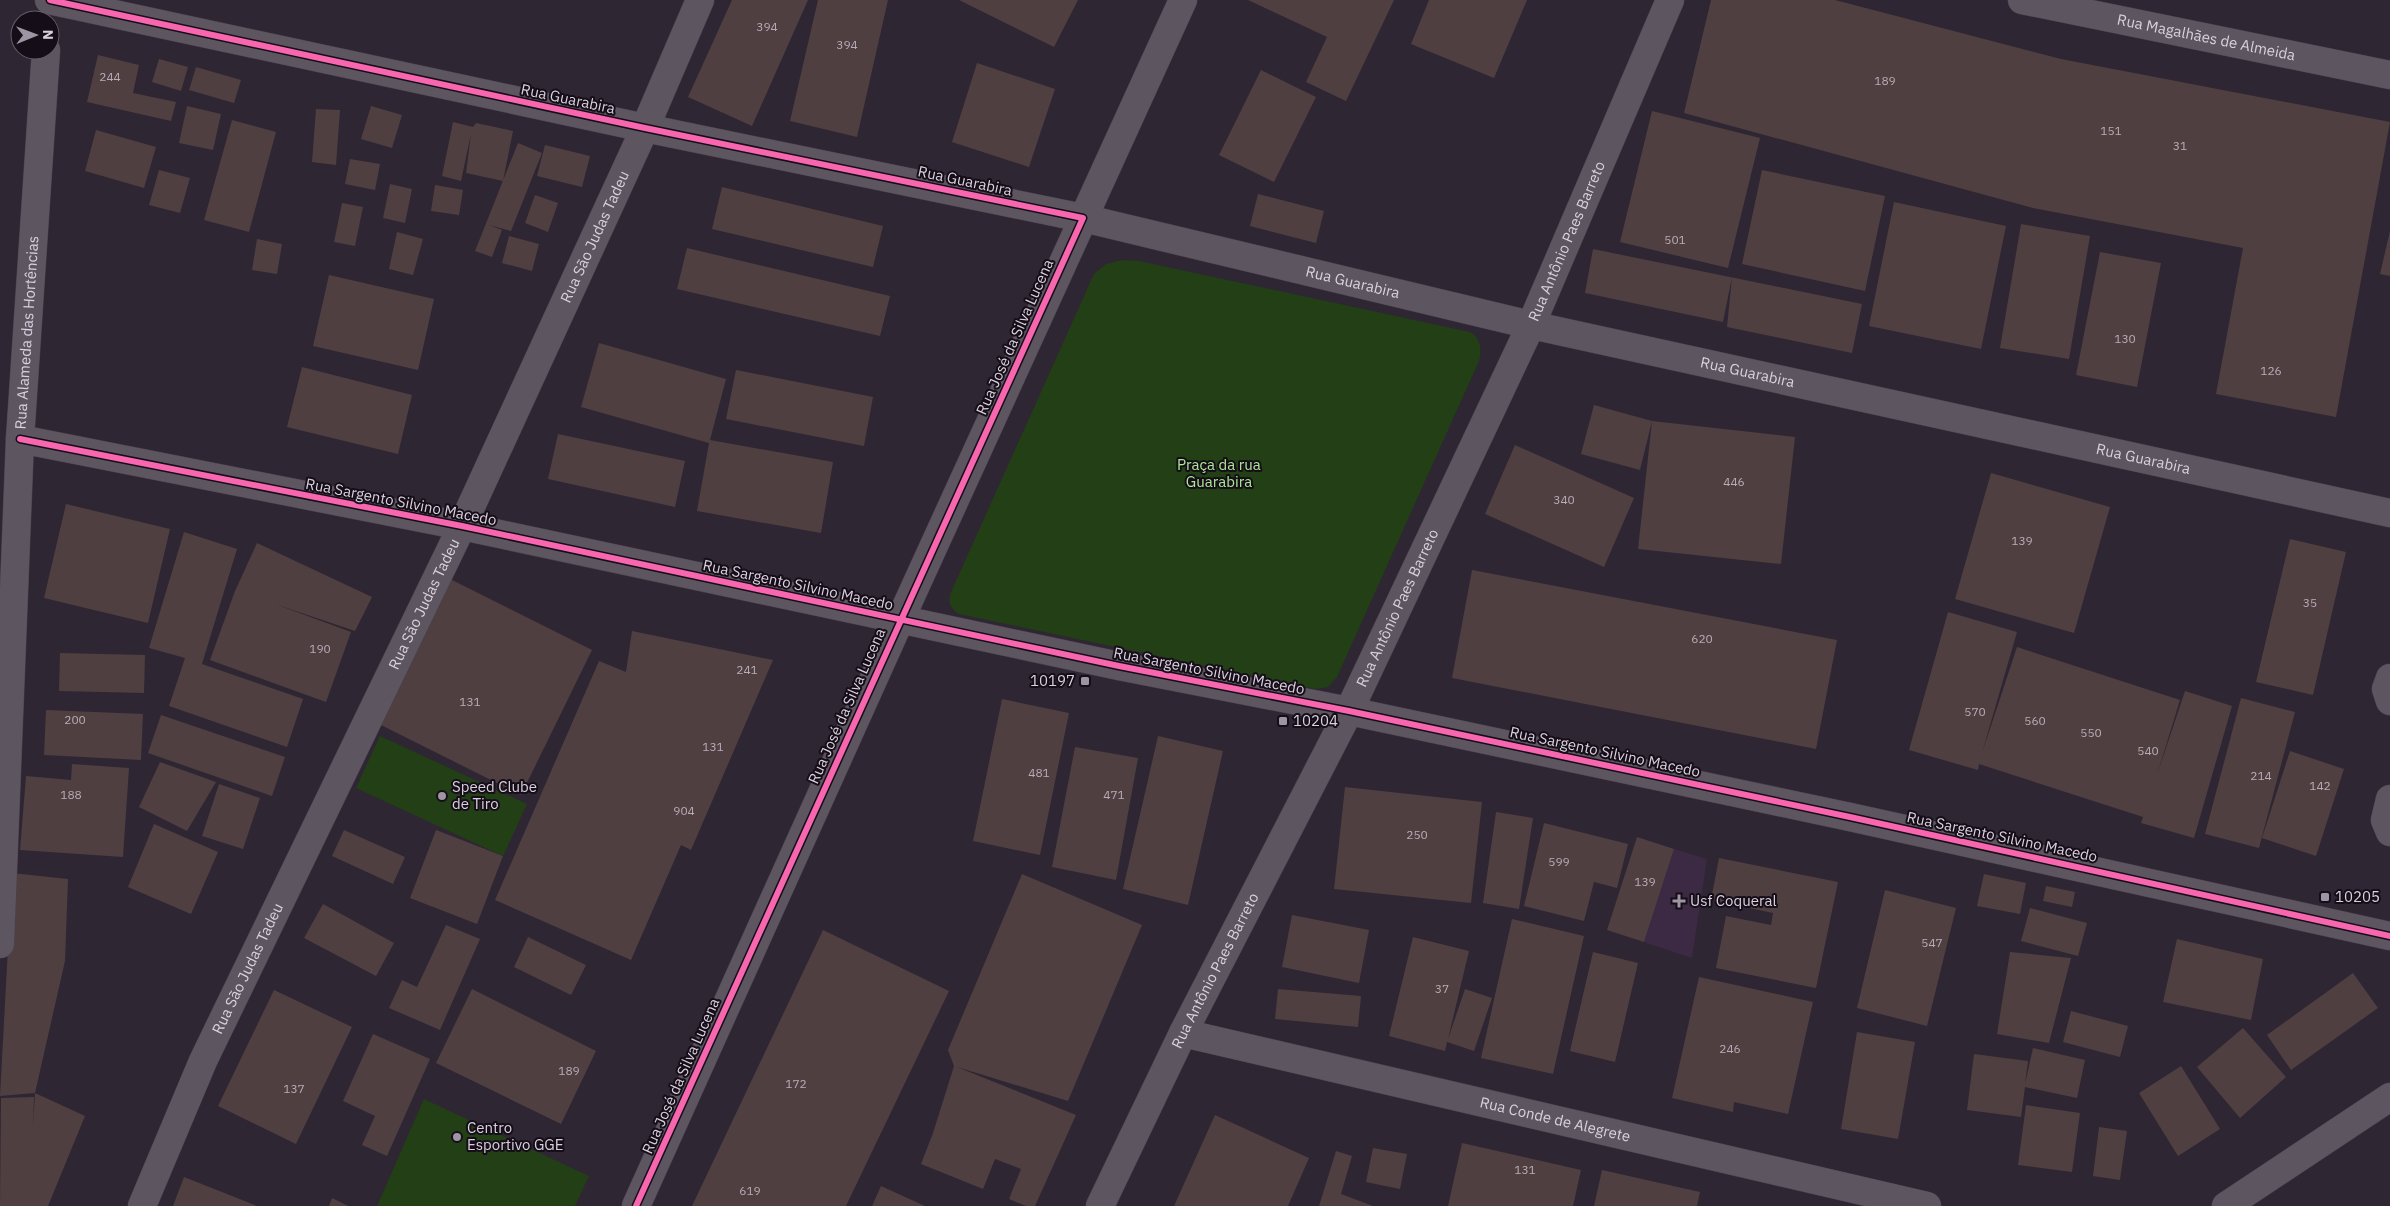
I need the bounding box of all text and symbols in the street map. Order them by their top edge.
north arrow [10,10,60,60]
street label: Rua Magalhães de Almeida [2115,10,2297,64]
house number: 394 [756,19,778,34]
text: N [39,30,57,40]
house number: 394 [836,37,858,52]
house number: 244 [99,69,121,84]
house number: 189 [1874,73,1896,88]
street label: Rua Guarabira [519,79,617,118]
house number: 151 [2100,123,2122,138]
house number: 31 [2173,138,2187,153]
street label: Rua Antônio Paes Barreto [1524,158,1609,324]
street label: Rua Guarabira [916,161,1014,200]
street label: Rua São Judas Tadeu [556,168,633,306]
house number: 501 [1664,232,1686,247]
street label: Rua Alameda das Hortências [11,235,43,430]
street label: Rua José da Silva Lucena [972,256,1057,418]
street label: Rua Guarabira [1304,262,1402,302]
house number: 130 [2114,331,2136,346]
street label: Rua Guarabira [1699,352,1797,391]
house number: 126 [2260,363,2282,378]
street label: Rua Guarabira [2094,439,2192,478]
park label: Praça da rua Guarabira [1177,455,1261,491]
street label: Rua Sargento Silvino Macedo [304,474,498,529]
house number: 446 [1723,474,1745,489]
house number: 340 [1553,492,1575,507]
street label: Rua Antônio Paes Barreto [1352,526,1442,690]
house number: 139 [2011,533,2033,548]
street label: Rua São Judas Tadeu [384,535,464,672]
street label: Rua Sargento Silvino Macedo [701,555,895,614]
house number: 35 [2303,595,2317,610]
street label: Rua José da Silva Lucena [804,625,889,787]
house number: 620 [1691,631,1713,646]
house number: 190 [309,641,331,656]
street label: Rua Sargento Silvino Macedo [1112,643,1306,698]
house number: 241 [736,662,758,677]
place label: 10197 [1030,671,1075,690]
marker: 10197 [1079,675,1091,687]
house number: 131 [459,694,481,709]
house number: 570 [1964,704,1986,719]
place label: 10204 [1293,711,1338,730]
house number: 200 [64,712,86,727]
house number: 560 [2024,713,2046,728]
marker: 10204 [1277,715,1289,727]
street label: Rua Sargento Silvino Macedo [1508,722,1702,781]
house number: 550 [2080,725,2102,740]
house number: 131 [702,739,724,754]
house number: 540 [2137,743,2159,758]
house number: 481 [1028,765,1050,780]
house number: 214 [2250,768,2272,783]
place label: Speed Clube de Tiro [452,777,537,813]
house number: 142 [2309,778,2331,793]
house number: 188 [60,787,82,802]
house number: 471 [1103,787,1125,802]
marker: Speed Clube de Tiro [436,790,448,802]
house number: 904 [673,803,695,818]
street label: Rua Sargento Silvino Macedo [1905,807,2099,866]
house number: 250 [1406,827,1428,842]
house number: 599 [1548,854,1570,869]
house number: 139 [1634,874,1656,889]
place label: 10205 [2335,887,2380,906]
street label: Rua Antônio Paes Barreto [1167,889,1263,1051]
place label: Usf Coqueral [1690,891,1777,910]
marker: 10205 [2319,891,2331,903]
marker: Usf Coqueral [1672,894,1686,908]
street label: Rua São Judas Tadeu [208,900,287,1037]
house number: 547 [1921,935,1943,950]
house number: 37 [1435,981,1449,996]
street label: Rua José da Silva Lucena [638,995,723,1157]
house number: 246 [1719,1041,1741,1056]
house number: 189 [558,1063,580,1078]
house number: 172 [785,1076,807,1091]
house number: 137 [283,1081,305,1096]
street label: Rua Conde de Alegrete [1478,1092,1632,1146]
place label: Centro Esportivo GGE [467,1118,564,1154]
marker: Centro Esportivo GGE [451,1131,463,1143]
house number: 131 [1514,1162,1536,1177]
house number: 619 [739,1183,761,1198]

